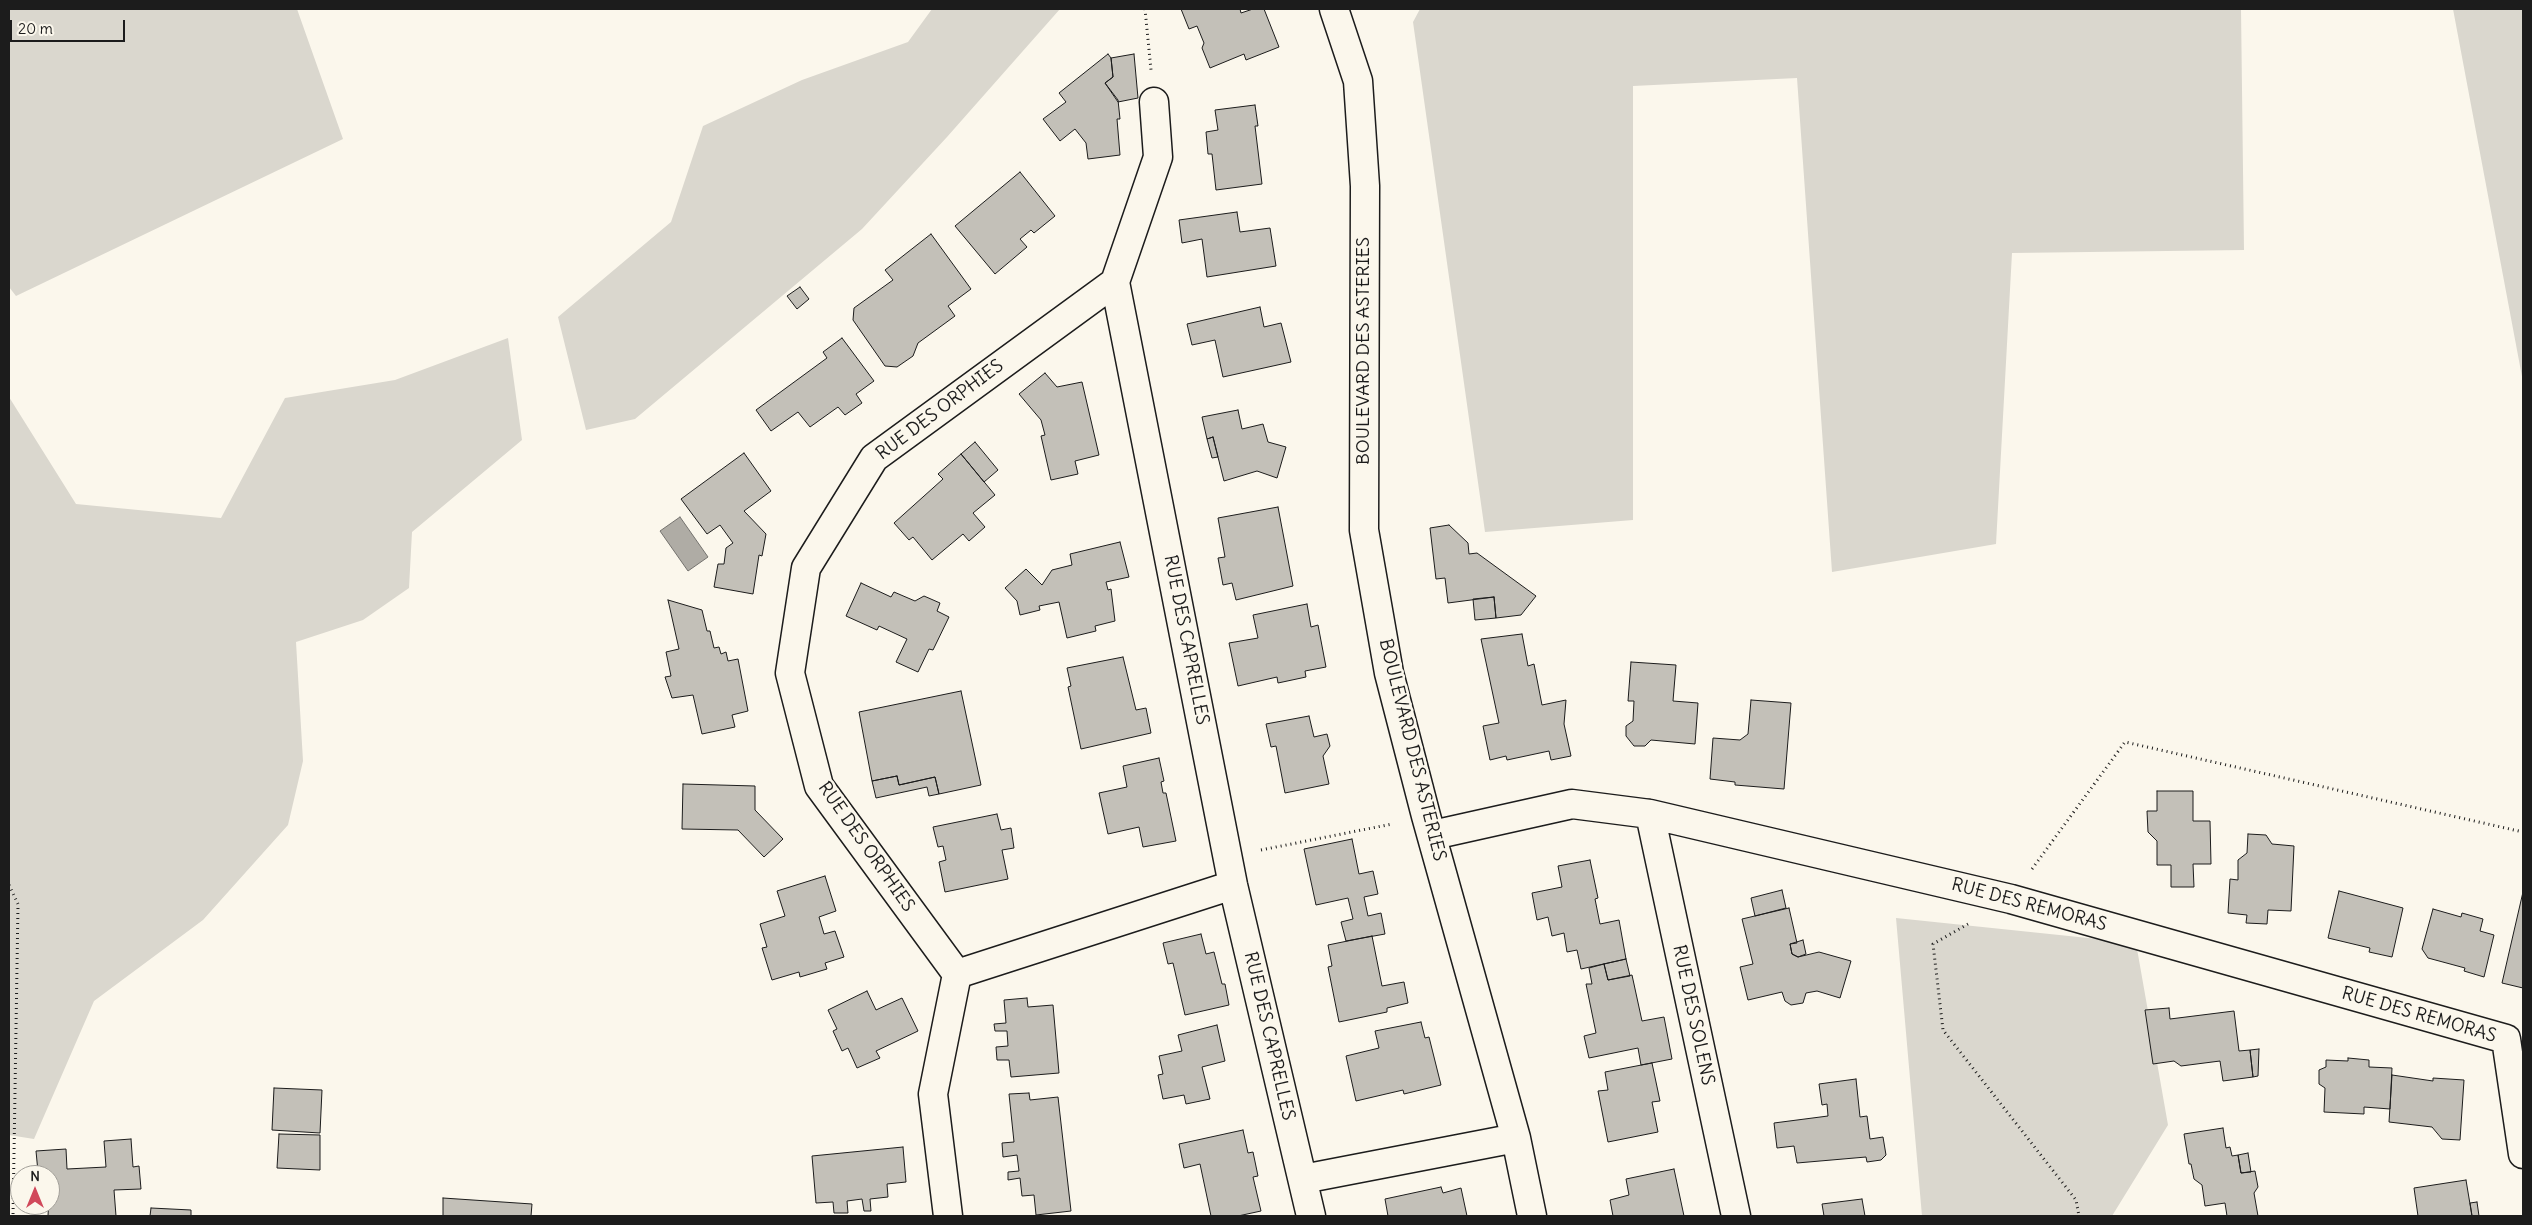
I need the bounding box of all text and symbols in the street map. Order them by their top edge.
scale bar [12,10,128,42]
text: 20 m [18,19,53,38]
street label: BOULEVARD DES ASTERIES [1353,237,1375,465]
street label: RUE DES ORPHIES [872,355,1008,465]
street label: RUE DES CAPRELLES [1159,553,1213,727]
street label: BOULEVARD DES ASTERIES [1374,637,1450,863]
street label: RUE DES ORPHIES [813,778,919,916]
street label: RUE DES REMORAS [1949,874,2109,936]
street label: RUE DES SOLENS [1668,943,1718,1087]
street label: RUE DES CAPRELLES [1239,950,1299,1122]
street label: RUE DES REMORAS [2339,983,2499,1047]
north arrow [10,1165,60,1215]
text: N [30,1167,40,1185]

